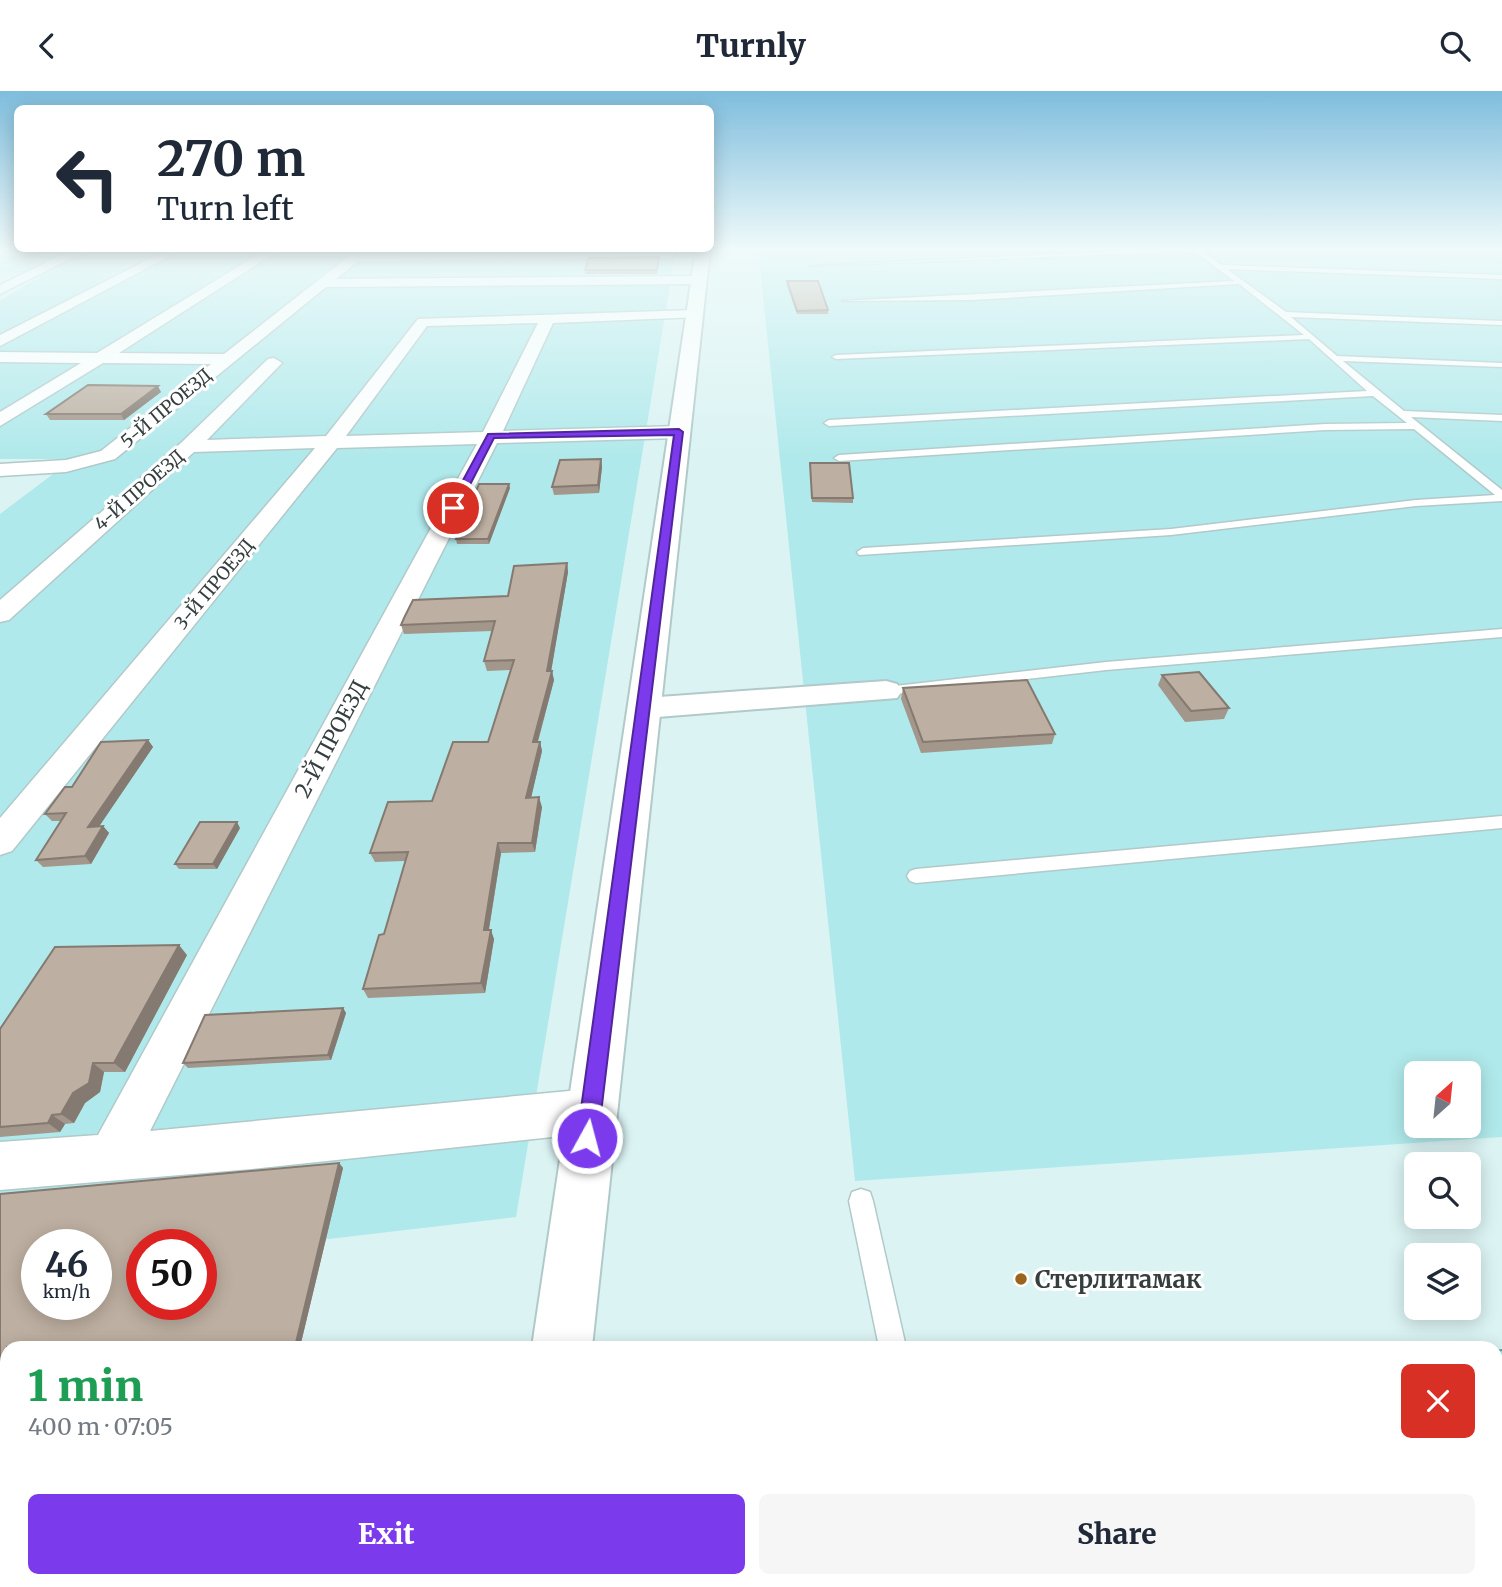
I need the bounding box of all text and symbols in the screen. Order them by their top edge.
text: Turnly [696,26,806,66]
icon: back [28,27,66,65]
icon: search [1436,27,1474,65]
text: 270 m [157,128,305,189]
icon: left [42,133,133,224]
text: Turn left [157,189,294,229]
street label: 5-Й ПРОЕЗД [116,363,216,453]
street label: 4-Й ПРОЕЗД [89,445,189,535]
pin [423,478,483,538]
icon: arrive [434,489,472,527]
street label: 3-Й ПРОЕЗД [169,534,259,634]
street label: 2-Й ПРОЕЗД [289,676,373,802]
north arrow [1404,1061,1480,1137]
map controls [1404,1061,1481,1320]
position arrow [550,1101,624,1175]
button: search [1404,1152,1481,1229]
speed limit sign: 50 [126,1229,217,1320]
text: 46 [45,1243,88,1287]
button: layers [1404,1243,1481,1320]
place label: Стерлитамак [1035,1264,1202,1295]
marker: Стерлитамак [1013,1271,1029,1287]
text: km/h [43,1280,90,1303]
text: 1 min [28,1360,143,1412]
button: close [1401,1364,1475,1438]
text: 400 m · 07:05 [28,1412,173,1441]
button: Exit [28,1494,745,1574]
button: Share [759,1494,1475,1574]

